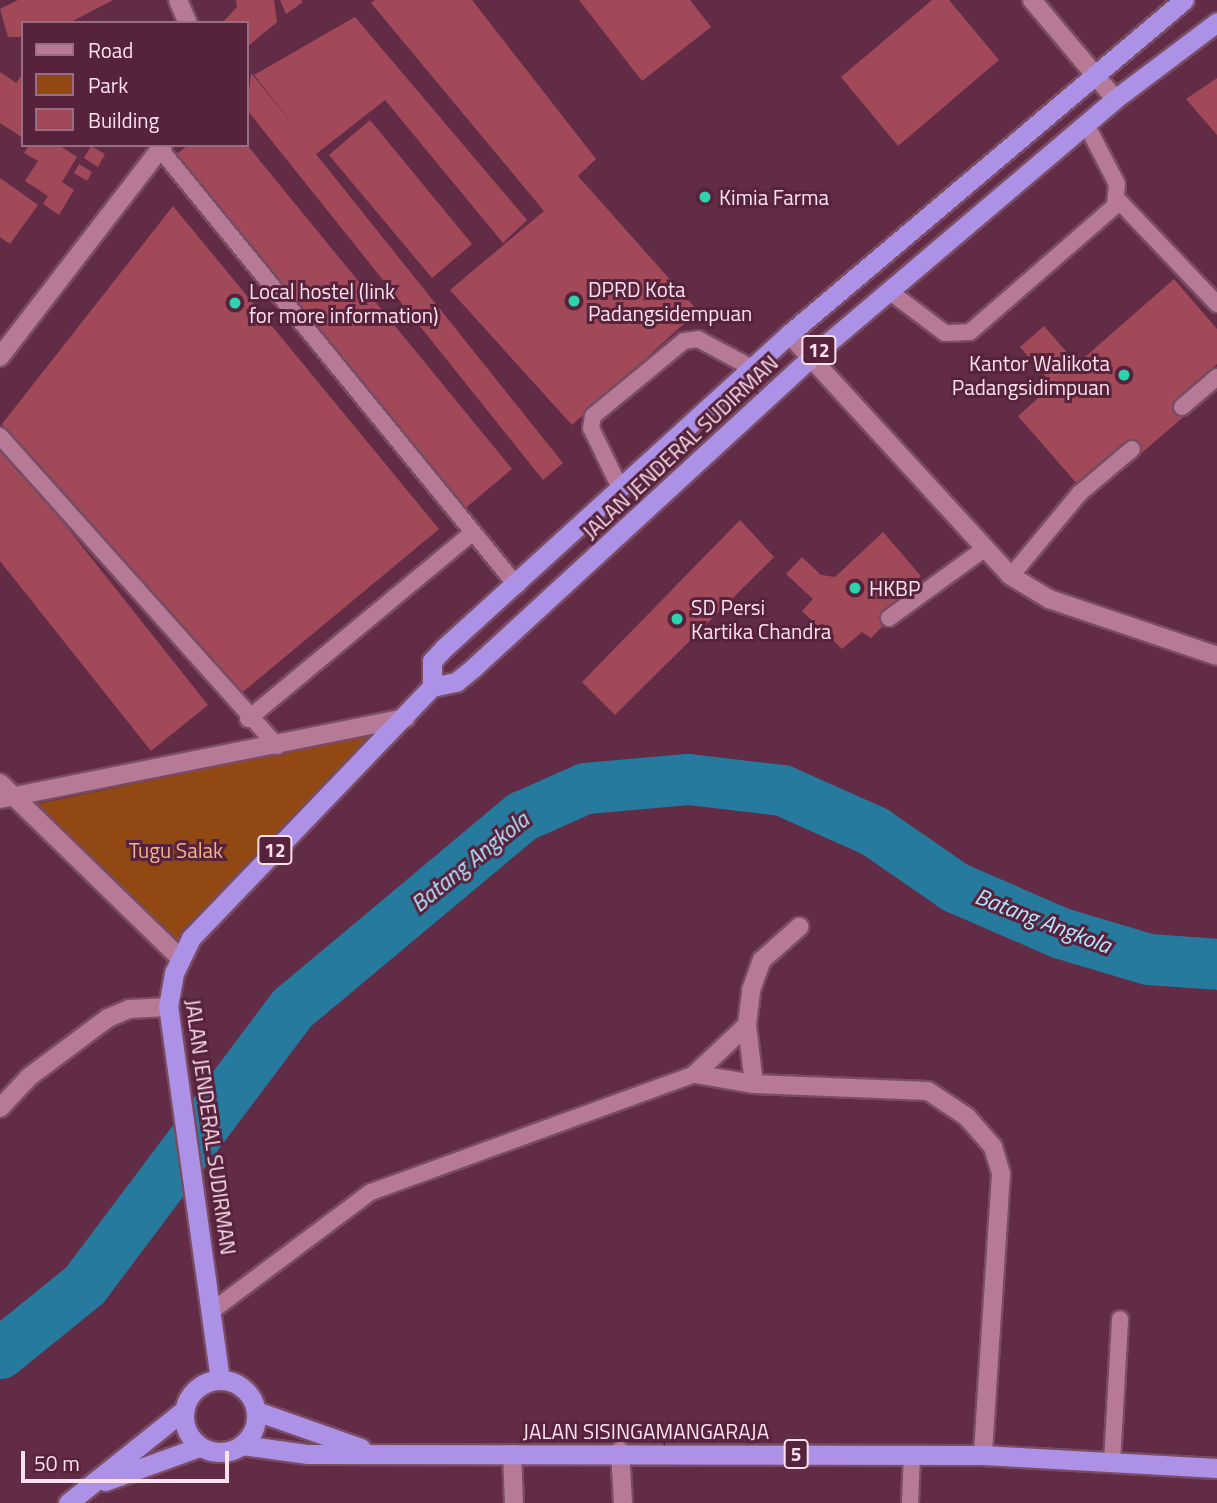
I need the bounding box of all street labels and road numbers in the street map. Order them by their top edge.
road number: 12 [800,334,838,366]
street label: JALAN JENDERAL SUDIRMAN [577,350,783,544]
road number: 12 [256,834,294,866]
street label: JALAN JENDERAL SUDIRMAN [181,998,241,1256]
street label: JALAN SISINGAMANGARAJA [523,1418,769,1444]
road number: 5 [782,1438,810,1470]

